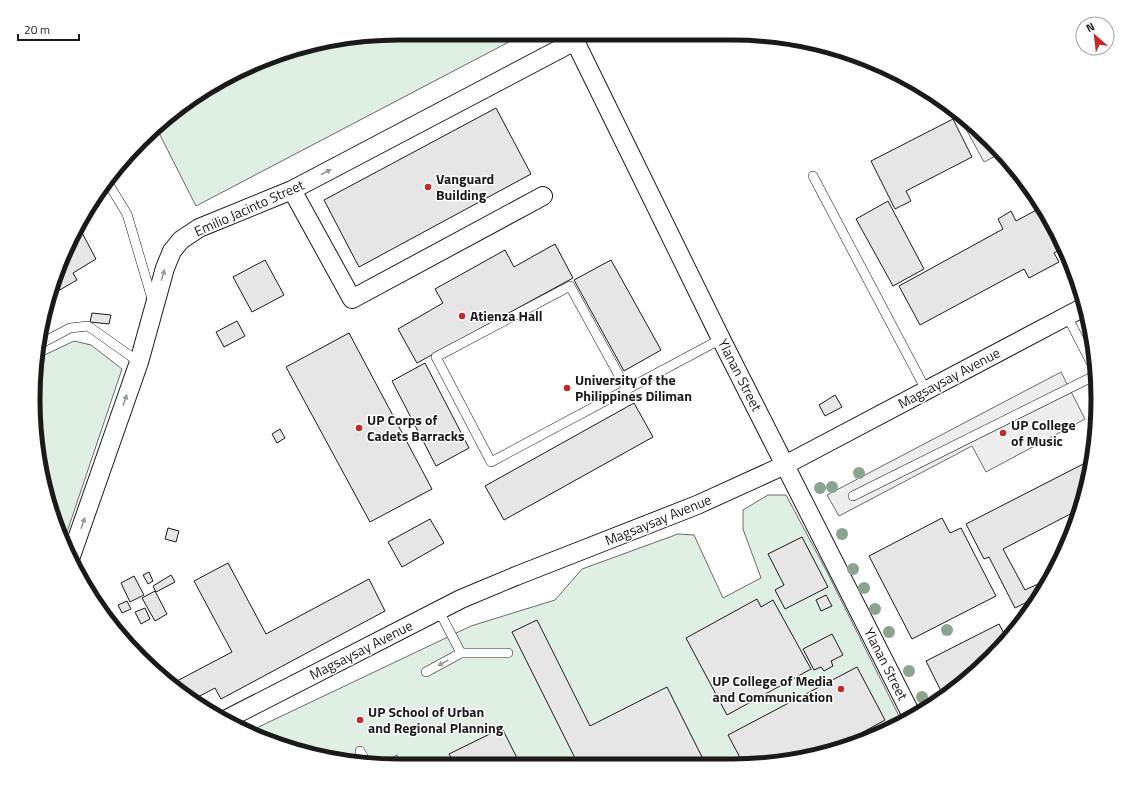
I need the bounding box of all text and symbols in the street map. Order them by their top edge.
scale bar [18,16,79,42]
north arrow [1075,16,1115,56]
text: N [1083,18,1097,36]
text: 20 m [24,20,50,39]
place label: Vanguard Building [436,168,494,205]
one-way arrow [320,169,331,175]
street label: Emilio Jacinto Street [190,174,307,241]
marker: Vanguard Building [423,182,433,192]
one-way arrow [160,269,166,281]
place label: Atienza Hall [470,305,543,326]
marker: Atienza Hall [457,311,467,321]
street label: Ylanan Street [713,335,768,415]
street label: Magsaysay Avenue [894,342,1004,413]
place label: University of the Philippines Diliman [575,369,692,406]
marker: University of the Philippines Diliman [562,383,572,393]
one-way arrow [123,393,129,405]
place label: UP Corps of Cadets Barracks [367,409,465,446]
place label: UP College of Music [1011,414,1076,451]
marker: UP Corps of Cadets Barracks [354,423,364,433]
marker: UP College of Music [998,428,1008,438]
street label: Magsaysay Avenue [601,489,714,550]
one-way arrow [80,516,86,528]
street label: Magsaysay Avenue [306,615,416,685]
street label: Ylanan Street [859,624,914,704]
one-way arrow [437,660,449,666]
place label: UP College of Media and Communication [712,670,833,707]
marker: UP College of Media and Communication [836,684,846,694]
place label: UP School of Urban and Regional Planning [368,701,504,738]
marker: UP School of Urban and Regional Planning [355,715,365,725]

